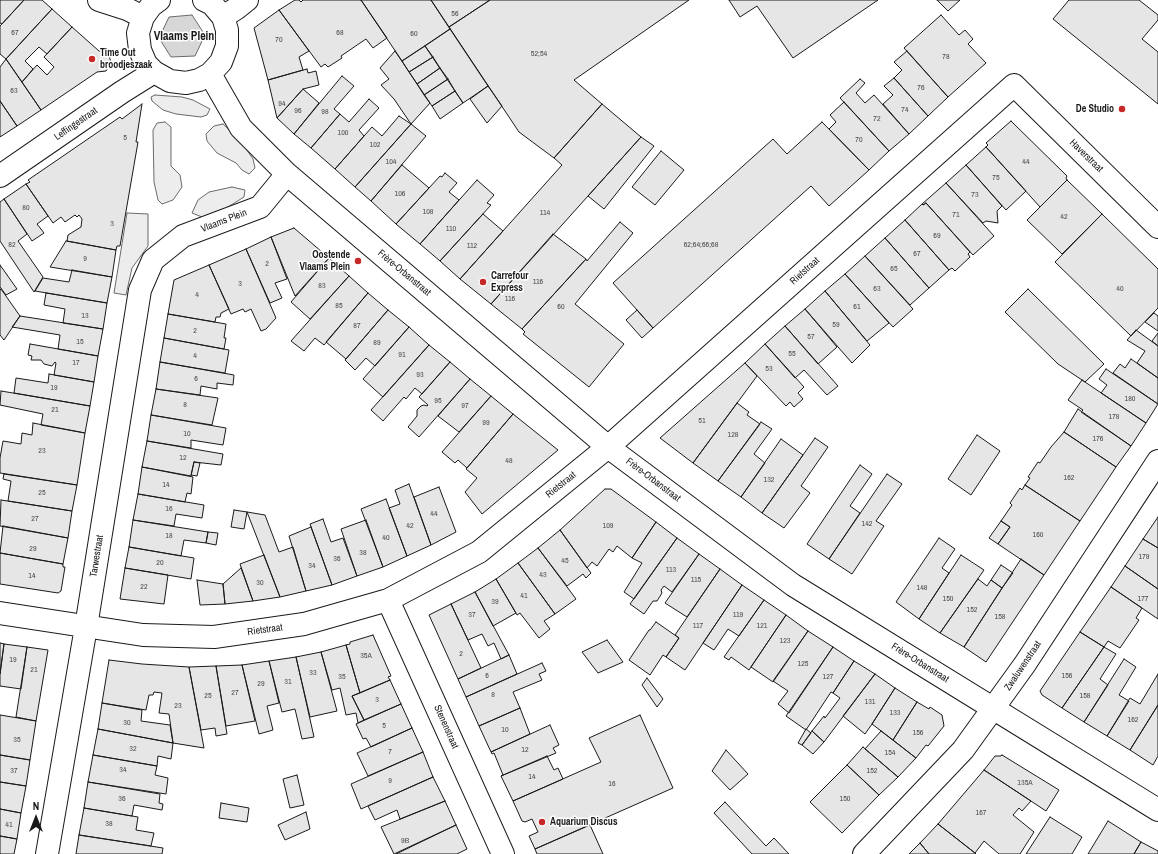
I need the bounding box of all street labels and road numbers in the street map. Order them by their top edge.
street label: Leffingestraat [52,105,100,143]
street label: Haverstraat [1067,137,1105,175]
street label: Vlaams Plein [199,207,249,235]
street label: Frère-Orbanstraat [375,247,433,299]
street label: Rietstraat [788,255,822,287]
street label: Frère-Orbanstraat [623,455,683,505]
street label: Rietstraat [543,469,579,501]
street label: Tarwestraat [88,534,106,578]
street label: Rietstraat [247,622,283,638]
street label: Zwaluwenstraat [1002,639,1044,693]
street label: Frère-Orbanstraat [889,641,951,685]
street label: Stenenstraat [431,703,461,751]

